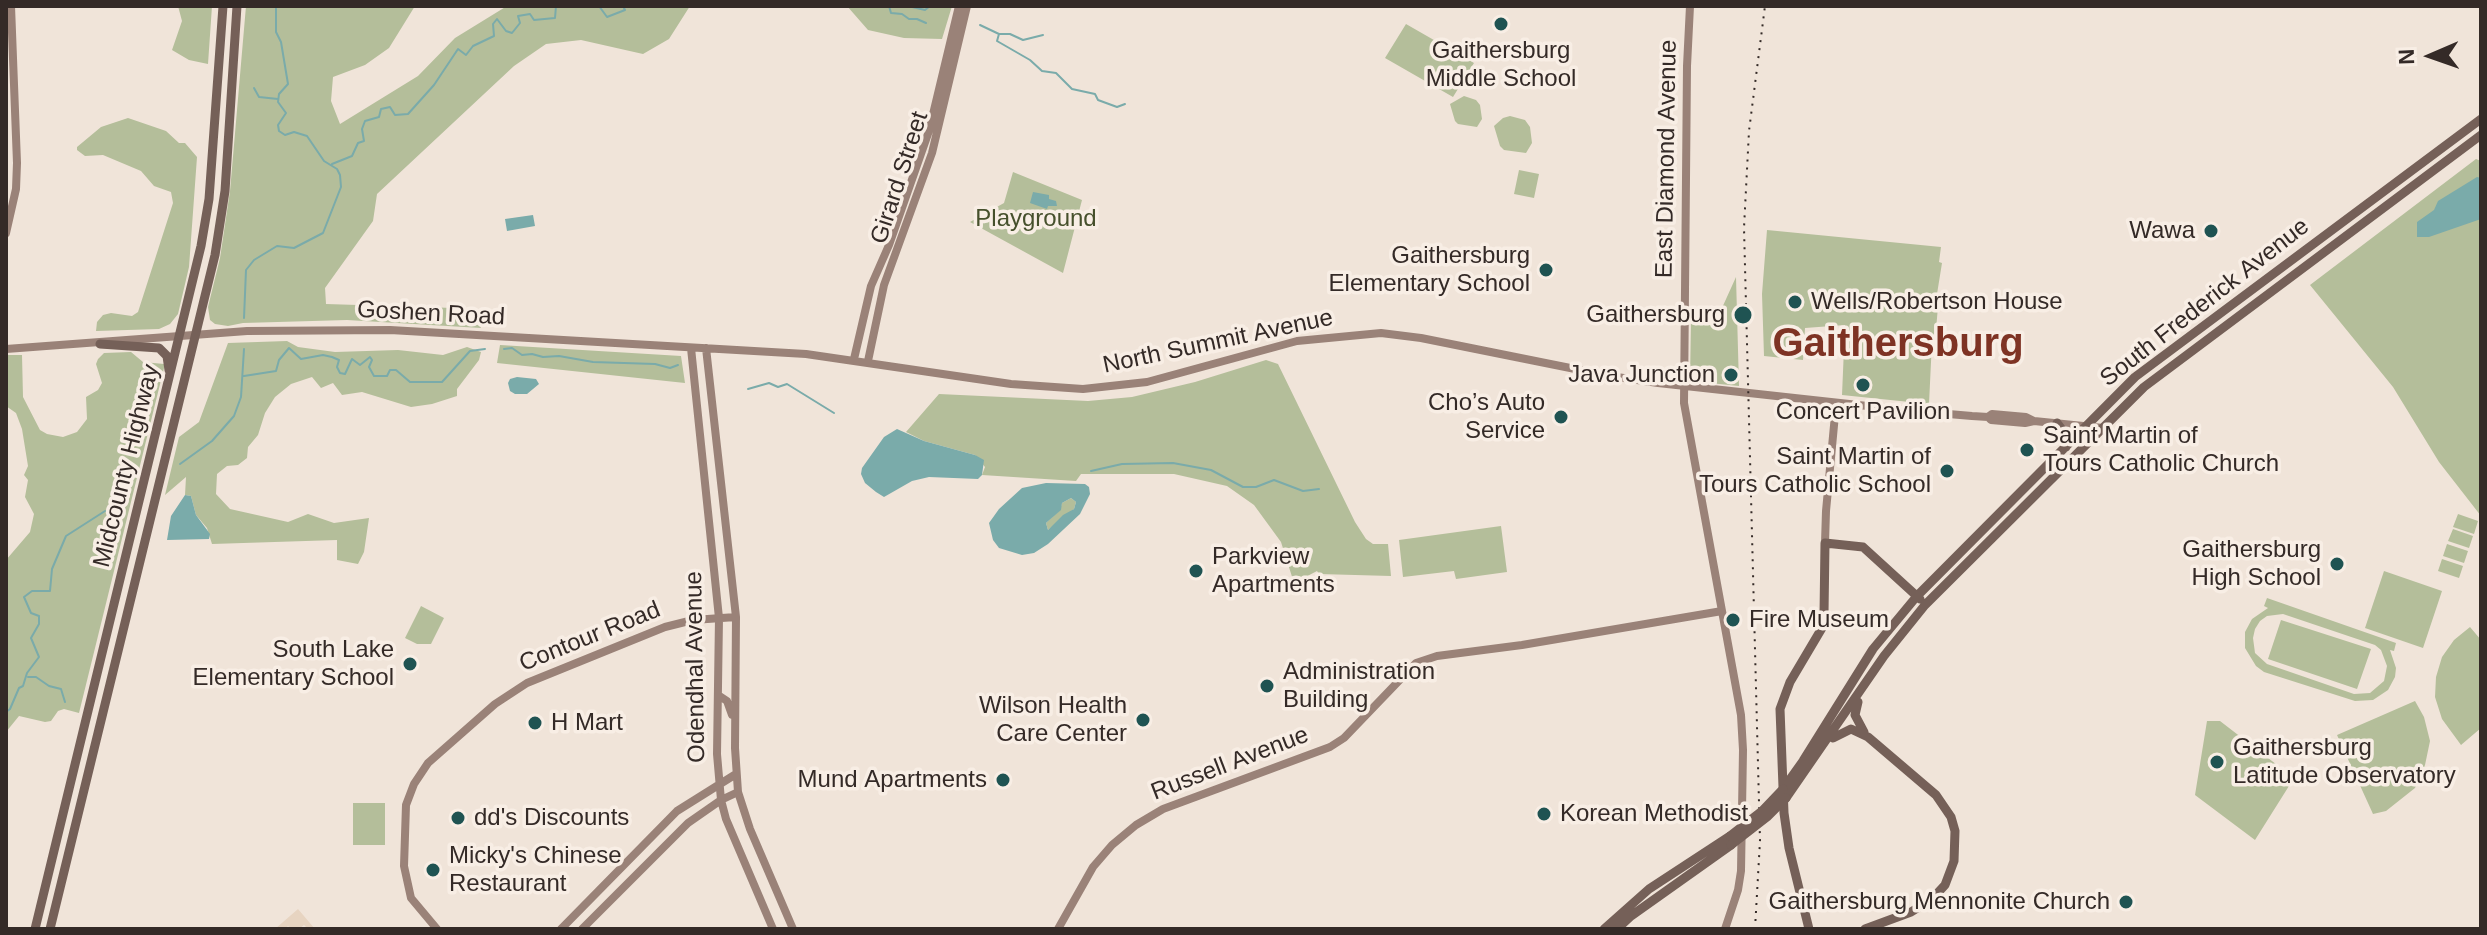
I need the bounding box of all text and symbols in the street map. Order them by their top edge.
marker: Gaithersburg Middle School [1492,15,1510,33]
north arrow [2391,16,2471,96]
place label: Gaithersburg Middle School [1426,37,1576,93]
street label: East Diamond Avenue [1651,40,1683,278]
text: N [2394,48,2419,65]
street label: Girard Street [865,108,935,248]
park label: Playground [975,205,1097,233]
street label: South Frederick Avenue [2095,213,2315,393]
place label: Wawa [2129,217,2195,245]
marker: Wawa [2202,222,2220,240]
place label: Gaithersburg Elementary School [1329,242,1530,298]
marker: Gaithersburg Elementary School [1537,261,1555,279]
place label: Wells/Robertson House [1811,288,2063,316]
marker: Wells/Robertson House [1786,293,1804,311]
street label: Goshen Road [356,296,506,332]
place label: Gaithersburg [1586,301,1725,329]
street label: North Summit Avenue [1100,304,1336,380]
marker: Gaithersburg [1732,304,1754,326]
district label: Gaithersburg [1772,321,2024,369]
place label: Java Junction [1568,361,1715,389]
street label: Midcounty Highway [88,362,166,570]
marker: Java Junction [1722,366,1740,384]
marker: Concert Pavilion [1854,376,1872,394]
place label: Cho’s Auto Service [1428,389,1545,445]
place label: Concert Pavilion [1776,398,1950,426]
marker: Cho’s Auto Service [1552,408,1570,426]
place label: Saint Martin of Tours Catholic Church [2043,422,2279,478]
marker: Saint Martin of Tours Catholic Church [2018,441,2036,459]
place label: Saint Martin of Tours Catholic School [1699,443,1931,499]
marker: Saint Martin of Tours Catholic School [1938,462,1956,480]
place label: Gaithersburg High School [2182,536,2321,592]
place label: Parkview Apartments [1212,543,1335,599]
marker: Gaithersburg High School [2328,555,2346,573]
marker: Parkview Apartments [1187,562,1205,580]
street label: Odendhal Avenue [680,571,712,763]
street label: Contour Road [515,596,665,678]
place label: Fire Museum [1749,606,1889,634]
marker: Fire Museum [1724,611,1742,629]
place label: South Lake Elementary School [193,636,394,692]
marker: South Lake Elementary School [401,655,419,673]
place label: Administration Building [1283,658,1435,714]
marker: Administration Building [1258,677,1276,695]
place label: Wilson Health Care Center [979,692,1127,748]
place label: H Mart [551,709,623,737]
marker: Wilson Health Care Center [1134,711,1152,729]
marker: H Mart [526,714,544,732]
street label: Russell Avenue [1147,721,1313,807]
place label: Gaithersburg Latitude Observatory [2233,734,2456,790]
marker: Gaithersburg Latitude Observatory [2208,753,2226,771]
place label: Mund Apartments [798,766,987,794]
marker: Mund Apartments [994,771,1012,789]
place label: Korean Methodist [1560,800,1748,828]
place label: dd's Discounts [474,804,629,832]
marker: Korean Methodist [1535,805,1553,823]
marker: dd's Discounts [449,809,467,827]
place label: Micky's Chinese Restaurant [449,842,622,898]
marker: Micky's Chinese Restaurant [424,861,442,879]
place label: Gaithersburg Mennonite Church [1768,888,2110,916]
marker: Gaithersburg Mennonite Church [2117,893,2135,911]

